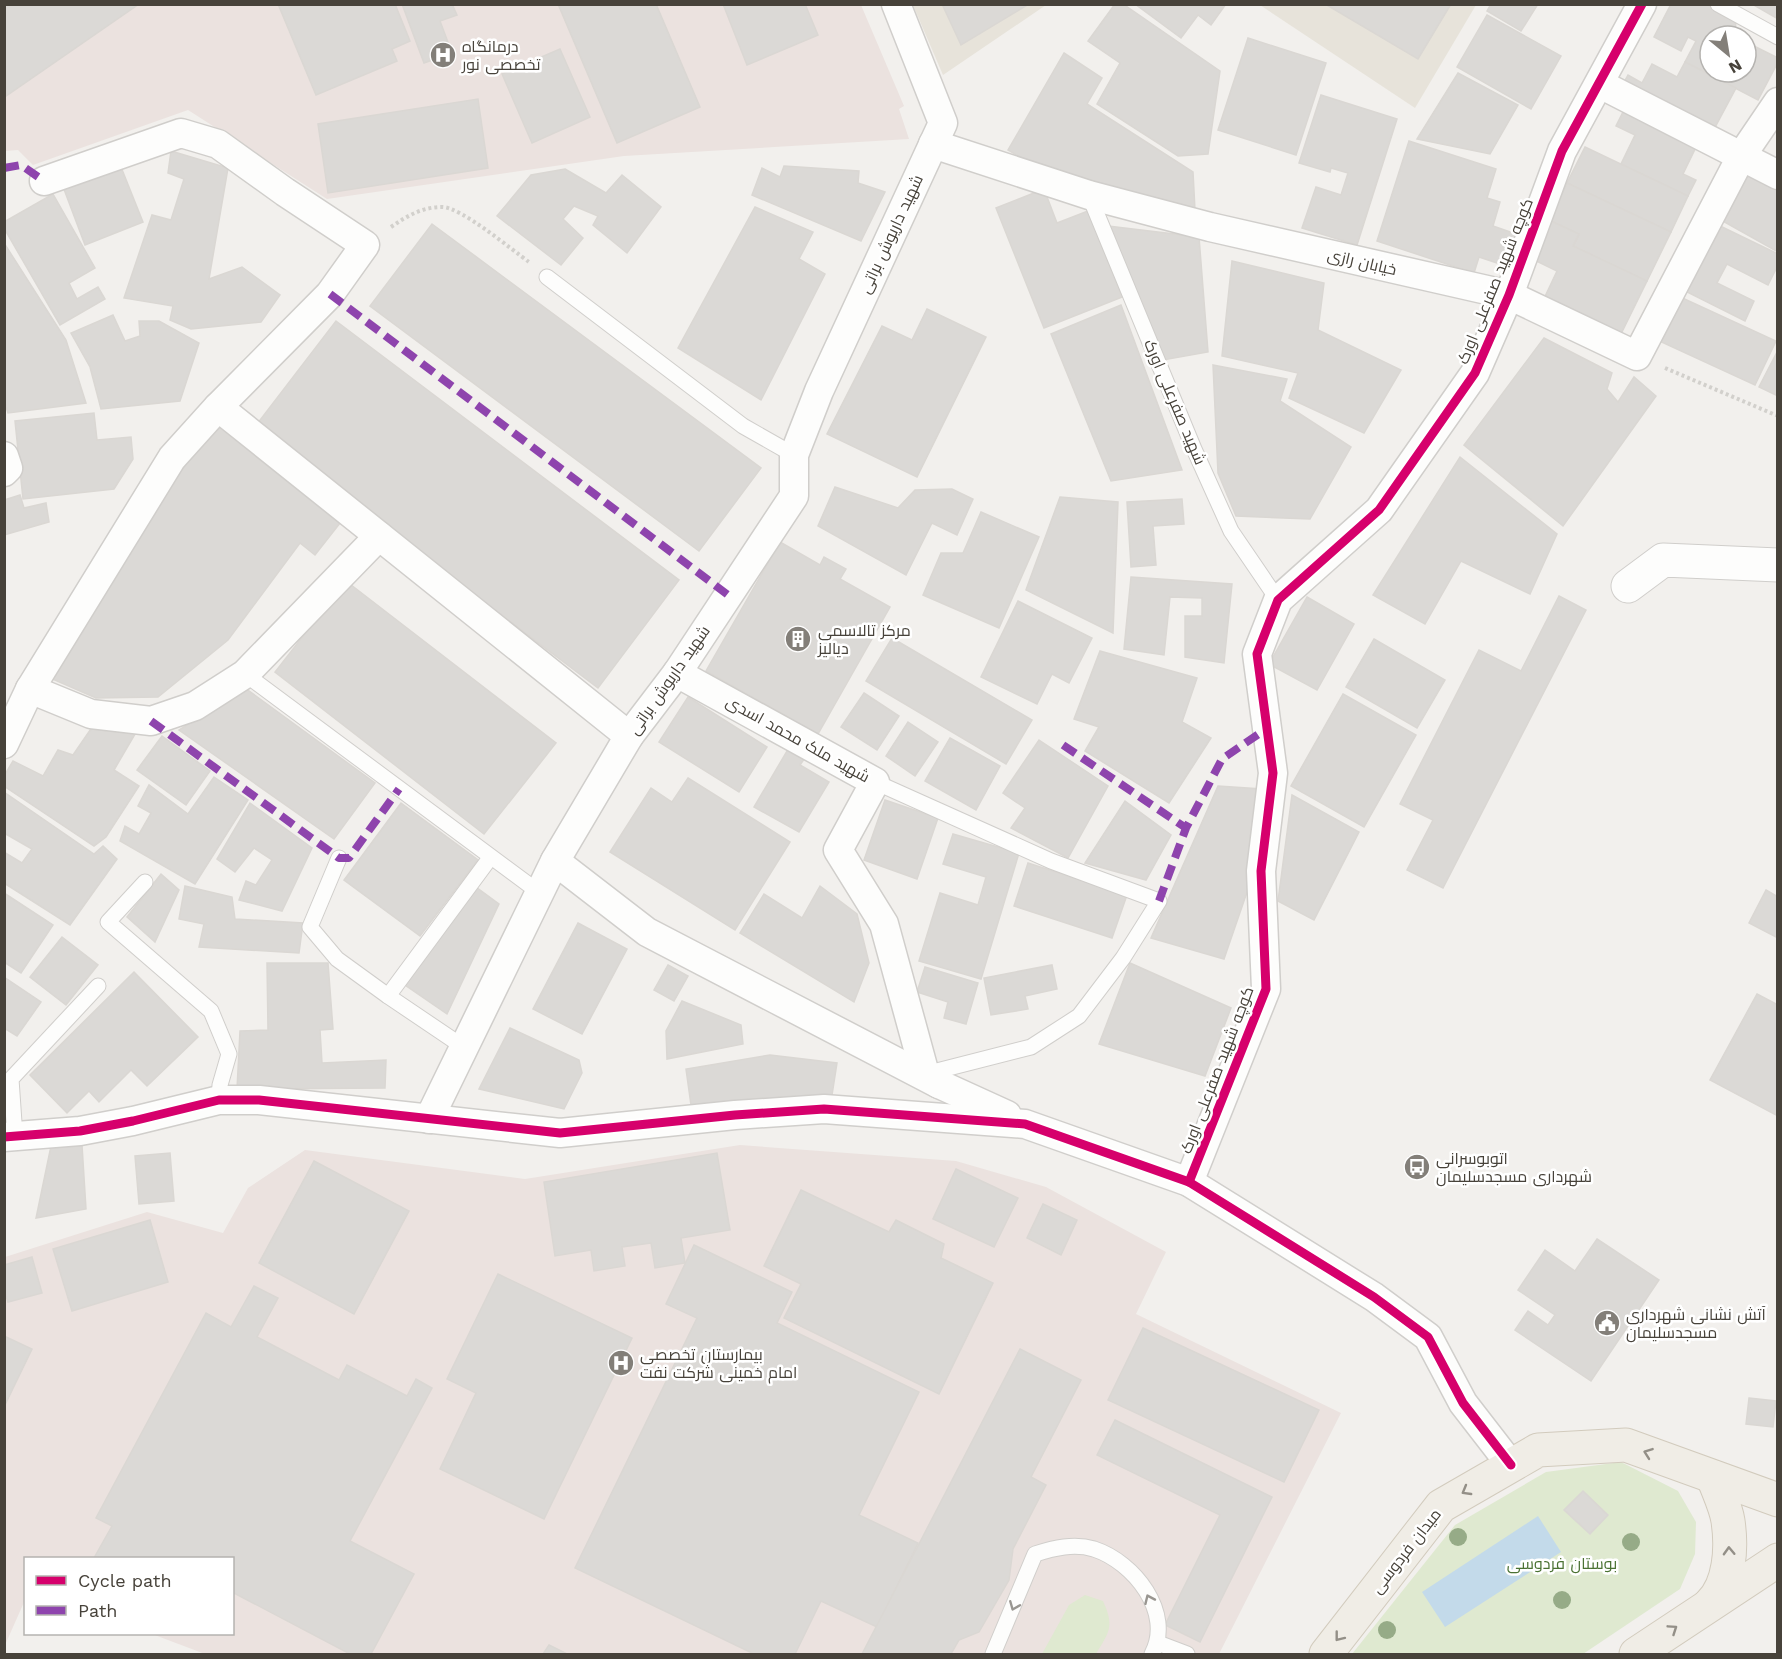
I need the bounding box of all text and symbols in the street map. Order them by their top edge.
north arrow [1698,24,1758,84]
place label: درمانگاه تخصصی نور [461,37,541,75]
hospital icon: درمانگاه تخصصی نور [428,40,458,70]
text: N [1725,55,1745,78]
street label: شهید داریوش براتی [855,172,928,297]
street label: کوچه شهید صفرعلی اورک [1453,195,1539,367]
street label: خیابان رازی [1325,245,1398,280]
street label: شهید صفرعلی اورک [1139,336,1210,468]
place label: مرکز تالاسمی دیالیز [817,621,911,658]
street label: شهید داریوش براتی [624,622,715,739]
building icon: مرکز تالاسمی دیالیز [783,624,813,654]
street label: شهید ملک محمد اسدی [722,692,873,787]
street label: کوچه شهید صفرعلی اورک [1176,984,1259,1157]
place label: اتوبوسرانی شهرداری مسجدسلیمان [1436,1149,1592,1187]
bus stop icon: اتوبوسرانی شهرداری مسجدسلیمان [1402,1152,1432,1182]
place label: آتش نشانی شهرداری مسجدسلیمان [1626,1305,1766,1343]
public building icon: آتش نشانی شهرداری مسجدسلیمان [1592,1308,1622,1338]
place label: بیمارستان تخصصی امام خمینی شرکت نفت [640,1345,797,1384]
hospital icon: بیمارستان تخصصی امام خمینی شرکت نفت [606,1348,636,1378]
one-way arrow [1643,1448,1654,1461]
one-way arrow [1462,1484,1472,1496]
street label: میدان فردوسی [1367,1505,1446,1598]
one-way arrow [1723,1547,1736,1556]
park label: بوستان فردوسی [1507,1554,1617,1574]
legend [24,1557,234,1635]
text: Cycle path [78,1570,172,1591]
one-way arrow [1145,1595,1157,1606]
text: Path [78,1600,118,1621]
one-way arrow [1009,1600,1021,1611]
one-way arrow [1667,1625,1677,1637]
one-way arrow [1335,1630,1346,1641]

